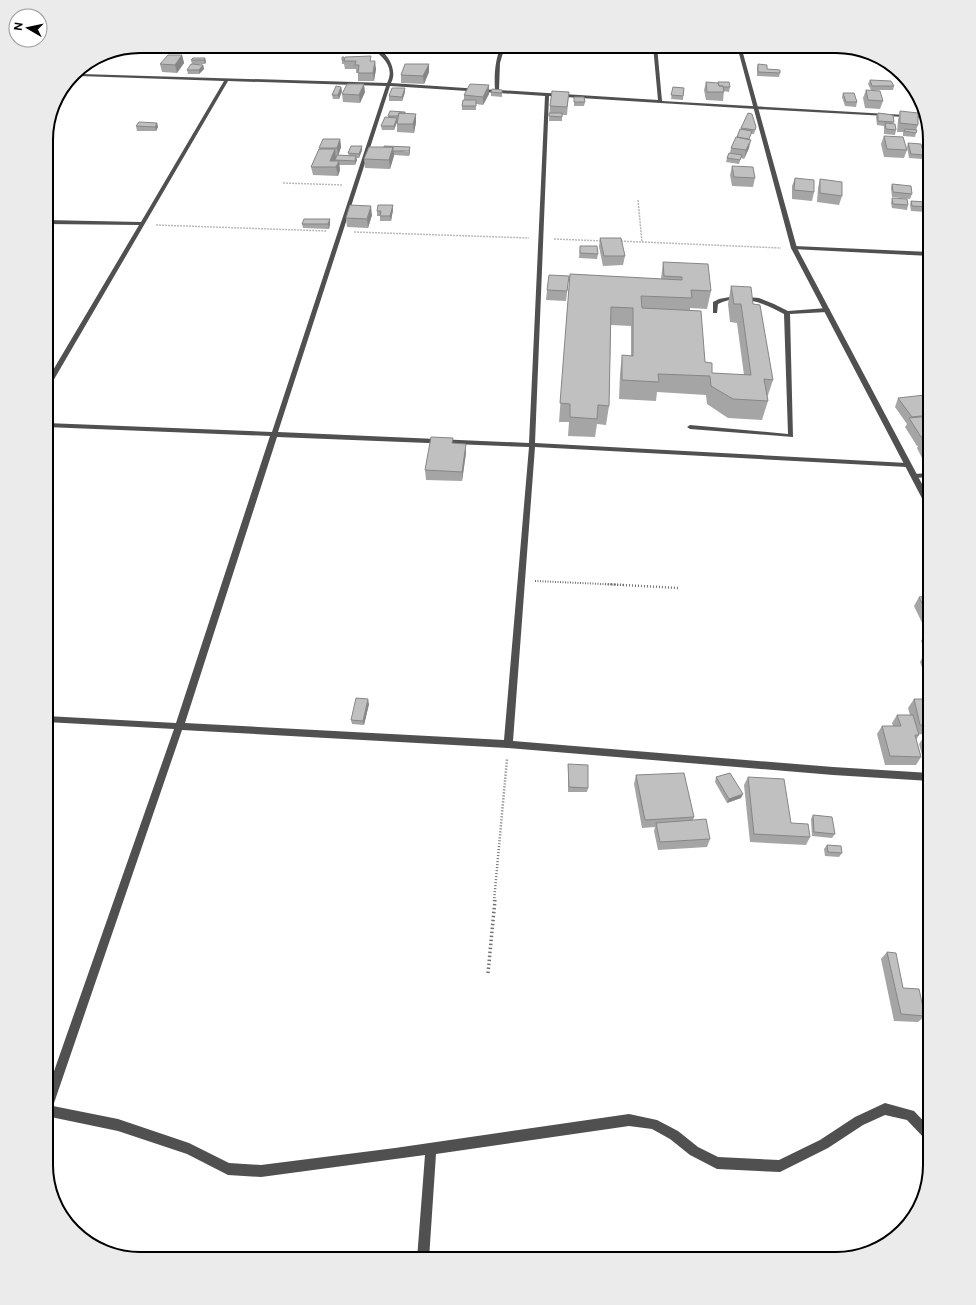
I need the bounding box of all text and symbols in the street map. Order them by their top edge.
north arrow [8,8,48,48]
text: N [12,21,25,32]

